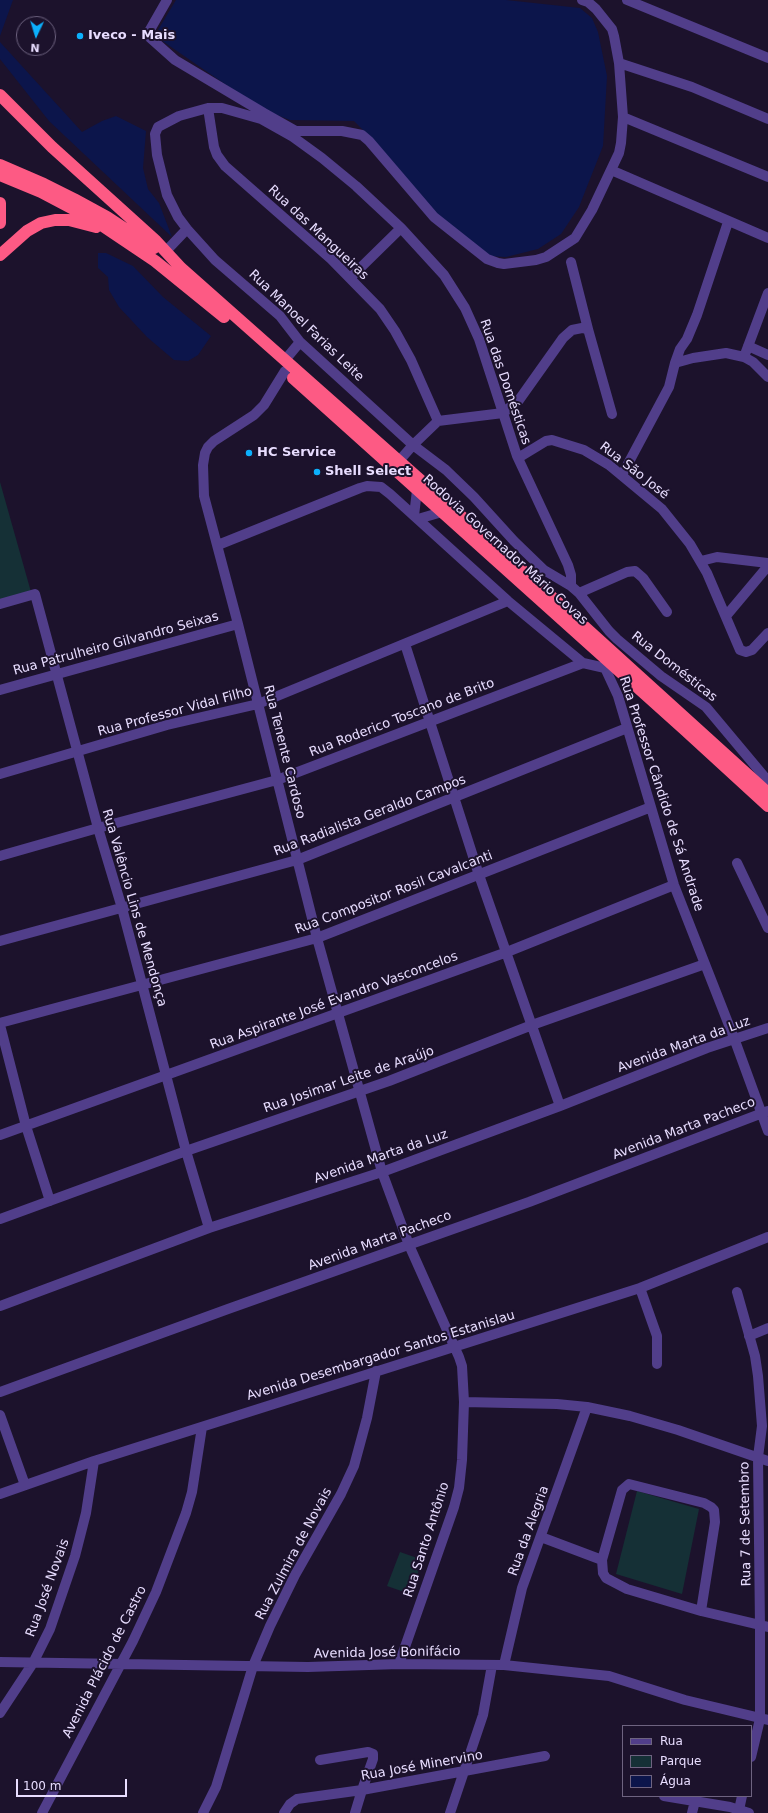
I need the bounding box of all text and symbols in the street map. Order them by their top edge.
north arrow [16,16,56,56]
place label: Iveco - Mais [88,28,175,44]
marker: Iveco - Mais [75,31,85,41]
text: N [30,41,40,54]
street label: Rua das Mangueiras [265,182,371,284]
street label: Rua Manoel Farias Leite [245,267,367,385]
street label: Rua das Domésticas [476,317,534,447]
street label: Rua São José [596,439,672,503]
place label: HC Service [257,445,336,461]
marker: HC Service [244,448,254,458]
place label: Shell Select [325,464,411,480]
marker: Shell Select [312,467,322,477]
street label: Rodovia Governador Mário Covas [419,472,591,628]
street label: Rua Patrulheiro Gilvandro Seixas [12,609,220,679]
street label: Rua Domésticas [628,629,720,705]
street label: Rua Roderico Toscano de Brito [307,675,497,761]
street label: Rua Professor Cândido de Sá Andrade [616,675,706,913]
street label: Rua Tenente Cardoso [260,683,308,821]
street label: Rua Professor Vidal Filho [96,684,254,740]
street label: Rua Radialista Geraldo Campos [272,772,468,860]
street label: Rua Valêncio Lins de Mendonça [98,807,170,1009]
street label: Rua Compositor Rosil Cavalcanti [293,848,495,938]
street label: Rua Aspirante José Evandro Vasconcelos [208,949,460,1053]
street label: Avenida Marta da Luz [615,1014,753,1076]
street label: Rua Josimar Leite de Araújo [262,1043,436,1117]
street label: Avenida Marta Pacheco [611,1095,757,1163]
street label: Avenida Marta da Luz [312,1127,450,1187]
street label: Avenida Marta Pacheco [306,1208,454,1274]
street label: Avenida Desembargador Santos Estanislau [245,1308,517,1404]
street label: Rua 7 de Setembro [737,1461,755,1587]
street label: Rua Santo Antônio [401,1480,453,1600]
street label: Rua da Alegria [505,1484,553,1578]
street label: Rua Zulmira de Novais [253,1485,335,1623]
street label: Rua José Novais [23,1537,73,1639]
street label: Avenida Plácido de Castro [60,1583,150,1741]
street label: Avenida José Bonifácio [314,1644,460,1662]
legend [622,1725,752,1797]
text: Rua [660,1734,683,1748]
street label: Rua José Minervino [360,1748,484,1784]
text: Parque [660,1754,701,1768]
scale bar [18,1771,129,1797]
text: Água [660,1774,691,1788]
text: 100 m [23,1779,61,1793]

